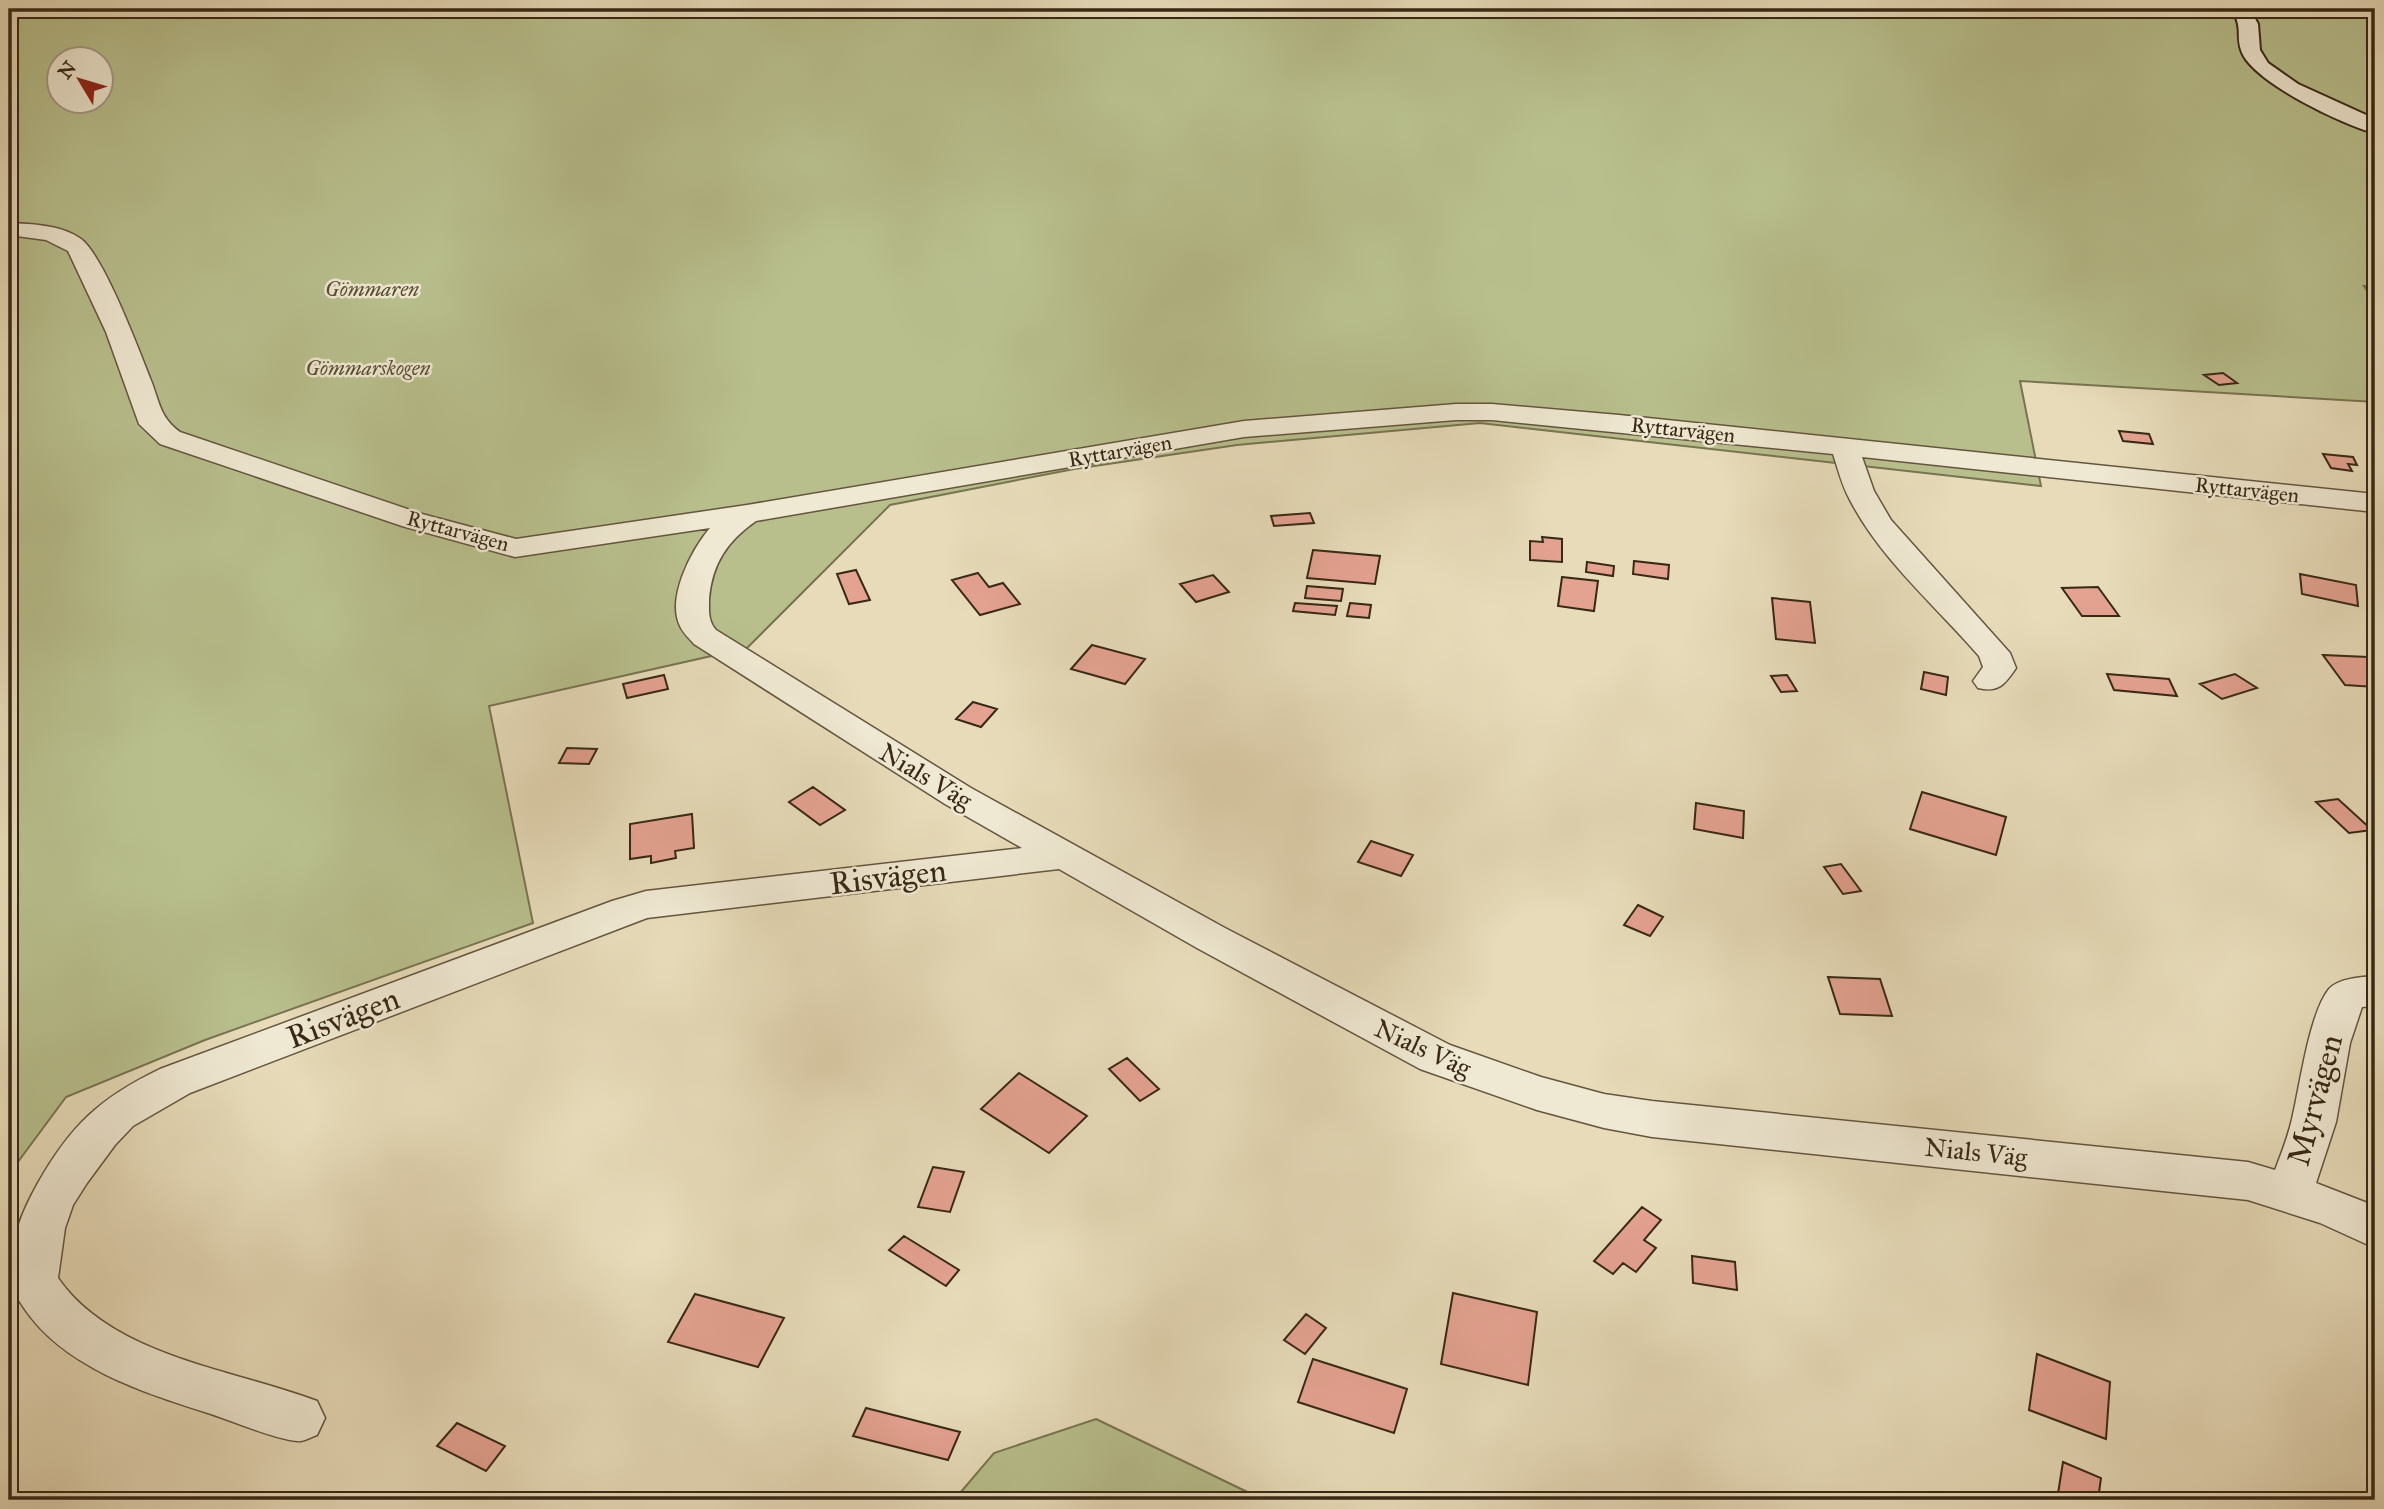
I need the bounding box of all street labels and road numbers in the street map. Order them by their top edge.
street label: Ryttarvägen [1630,412,1736,448]
street label: Ryttarvägen [1066,429,1174,473]
street label: Ryttarvägen [2194,472,2300,508]
street label: Ryttarvägen [404,505,512,557]
street label: Nials Väg [874,736,979,817]
street label: Risvägen [827,850,949,904]
street label: Risvägen [281,979,405,1057]
street label: Nials Väg [1370,1012,1477,1085]
street label: Myrvägen [2279,1030,2351,1170]
street label: Nials Väg [1923,1131,2030,1173]

